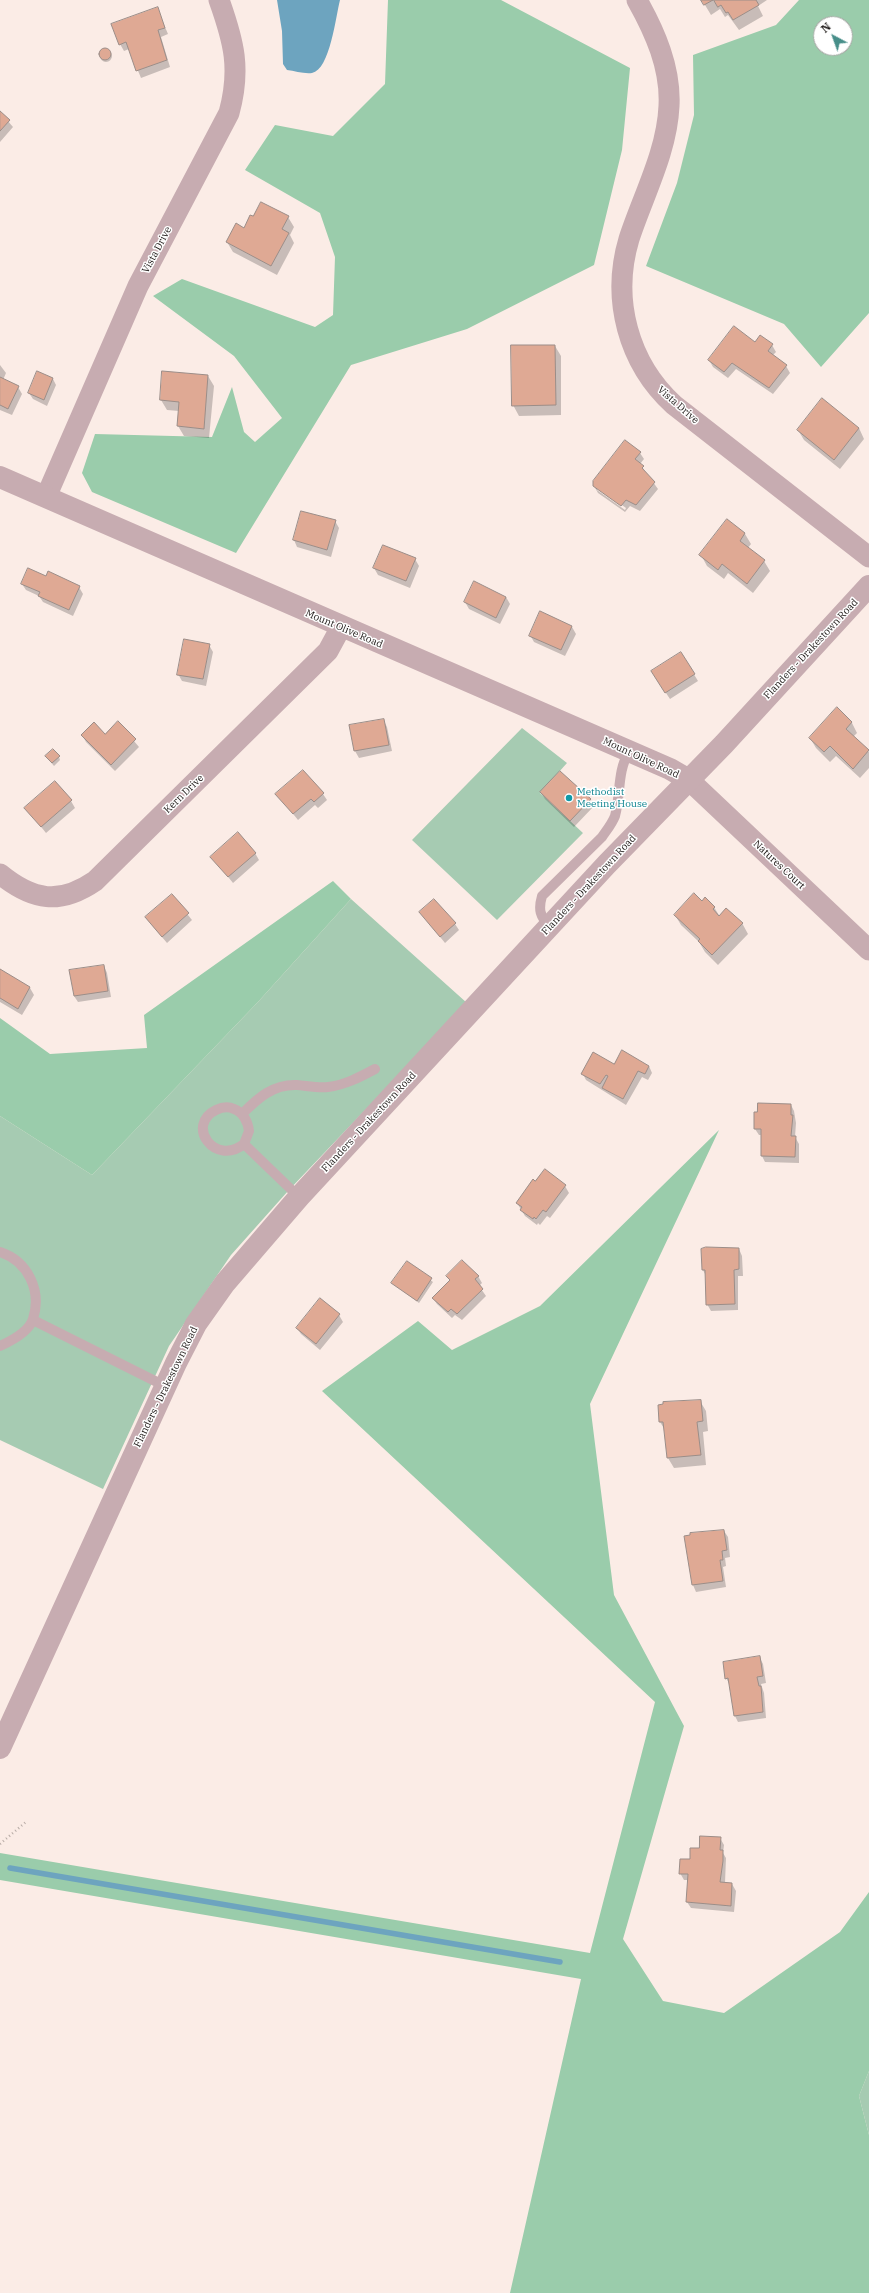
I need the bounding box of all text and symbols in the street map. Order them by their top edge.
north arrow [813,16,853,56]
text: N [818,20,834,36]
street label: Vista Drive [140,225,174,275]
street label: Vista Drive [655,384,701,426]
street label: Flanders - Drakestown Road [761,596,861,702]
street label: Mount Olive Road [304,607,384,651]
street label: Mount Olive Road [601,735,681,781]
street label: Kern Drive [162,772,206,816]
place label: Methodist Meeting House [577,786,647,810]
marker: Methodist Meeting House [564,793,574,803]
street label: Flanders - Drakestown Road [539,832,639,938]
street label: Natures Court [751,838,807,892]
street label: Flanders - Drakestown Road [319,1069,419,1175]
street label: Flanders - Drakestown Road [132,1325,200,1449]

